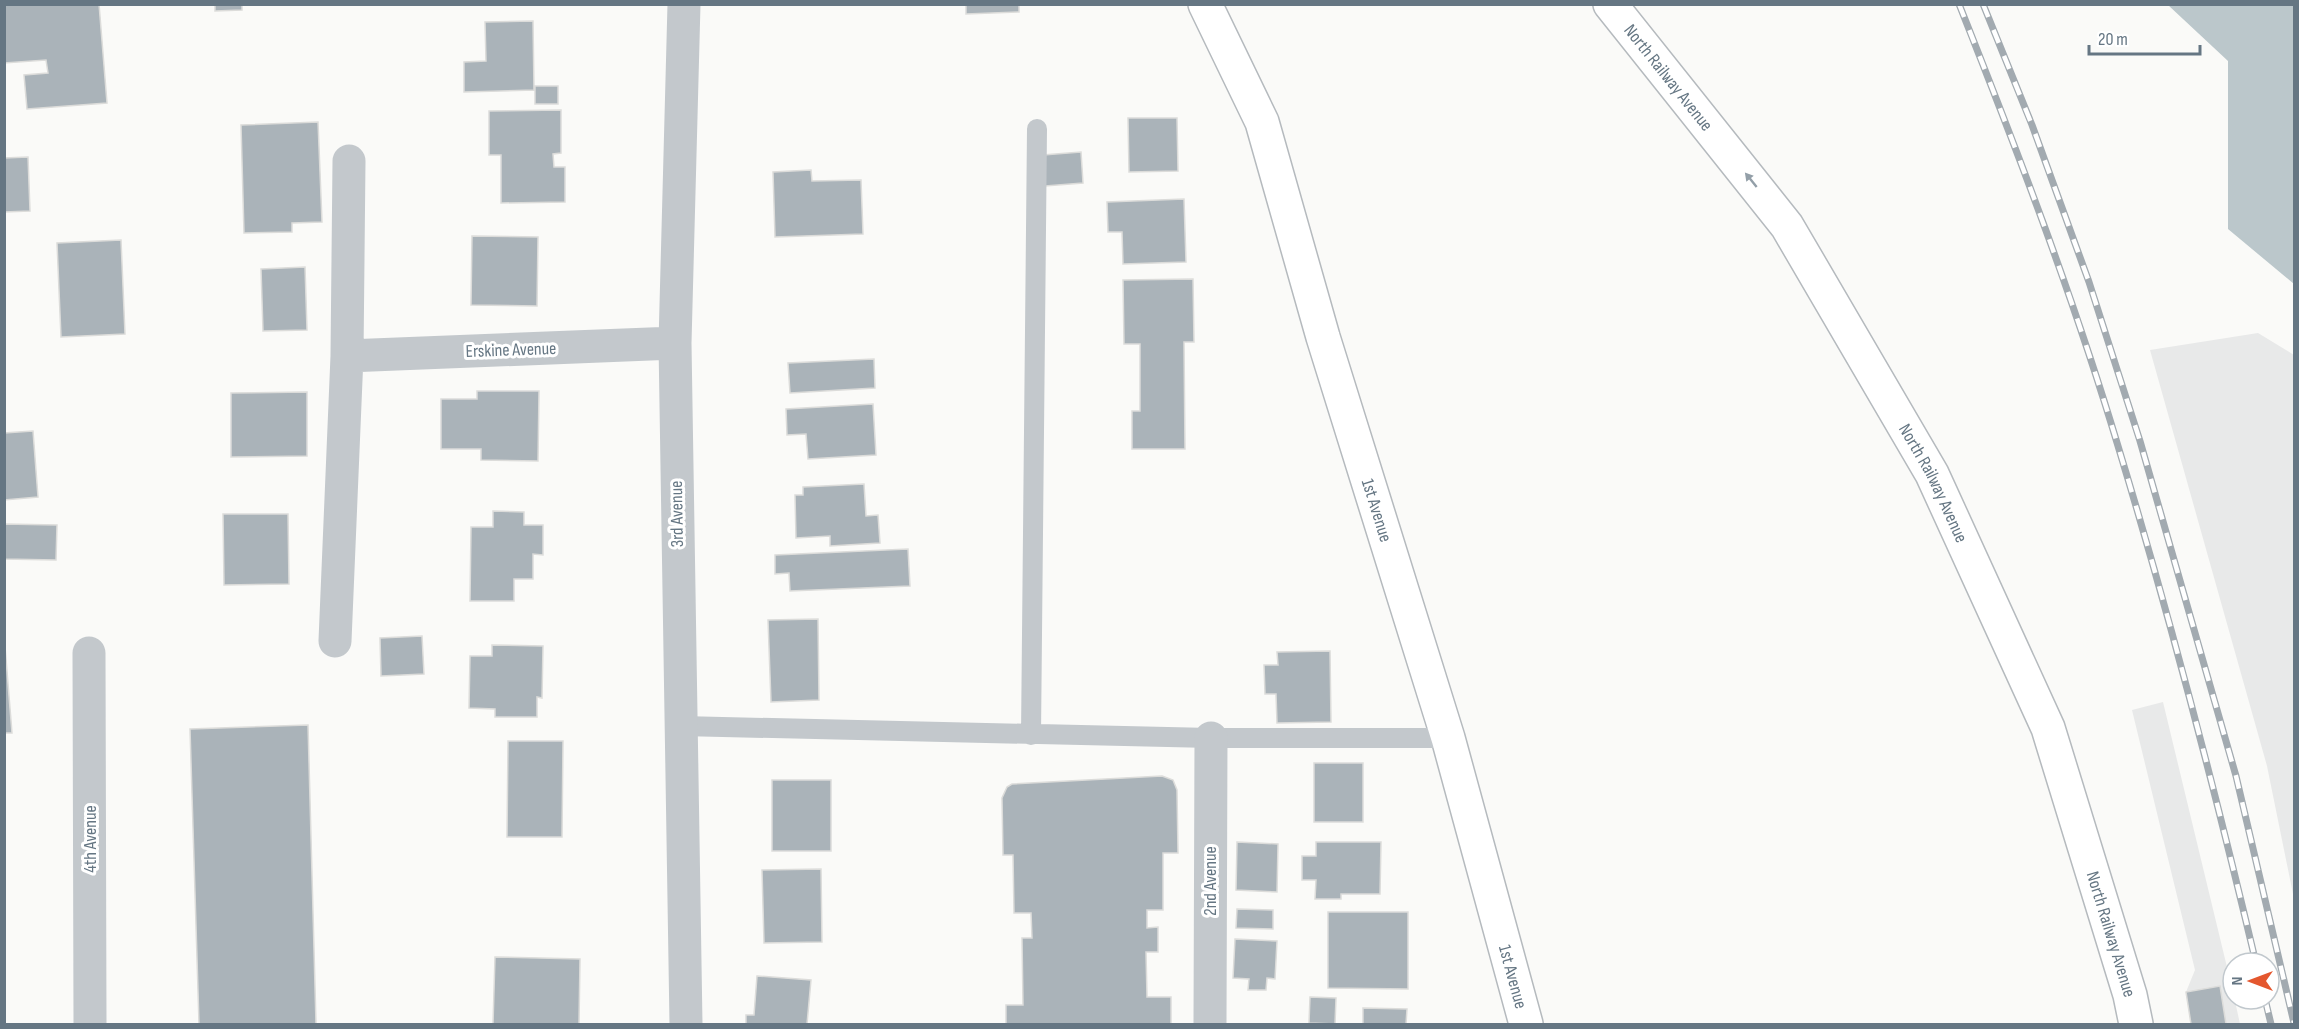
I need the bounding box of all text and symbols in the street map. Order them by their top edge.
scale bar [2089,18,2200,56]
street label: North Railway Avenue [1620,20,1717,135]
text: 20 m [2098,29,2128,50]
one-way arrow [1744,172,1757,188]
street label: Erskine Avenue [465,338,557,362]
street label: North Railway Avenue [1894,420,1972,546]
street label: 1st Avenue [1357,476,1397,545]
street label: 3rd Avenue [666,480,688,548]
street label: 4th Avenue [80,805,101,873]
street label: 2nd Avenue [1200,846,1221,916]
street label: North Railway Avenue [2082,869,2140,1000]
street label: 1st Avenue [1494,942,1532,1011]
north arrow [2221,951,2281,1011]
text: N [2228,977,2247,985]

